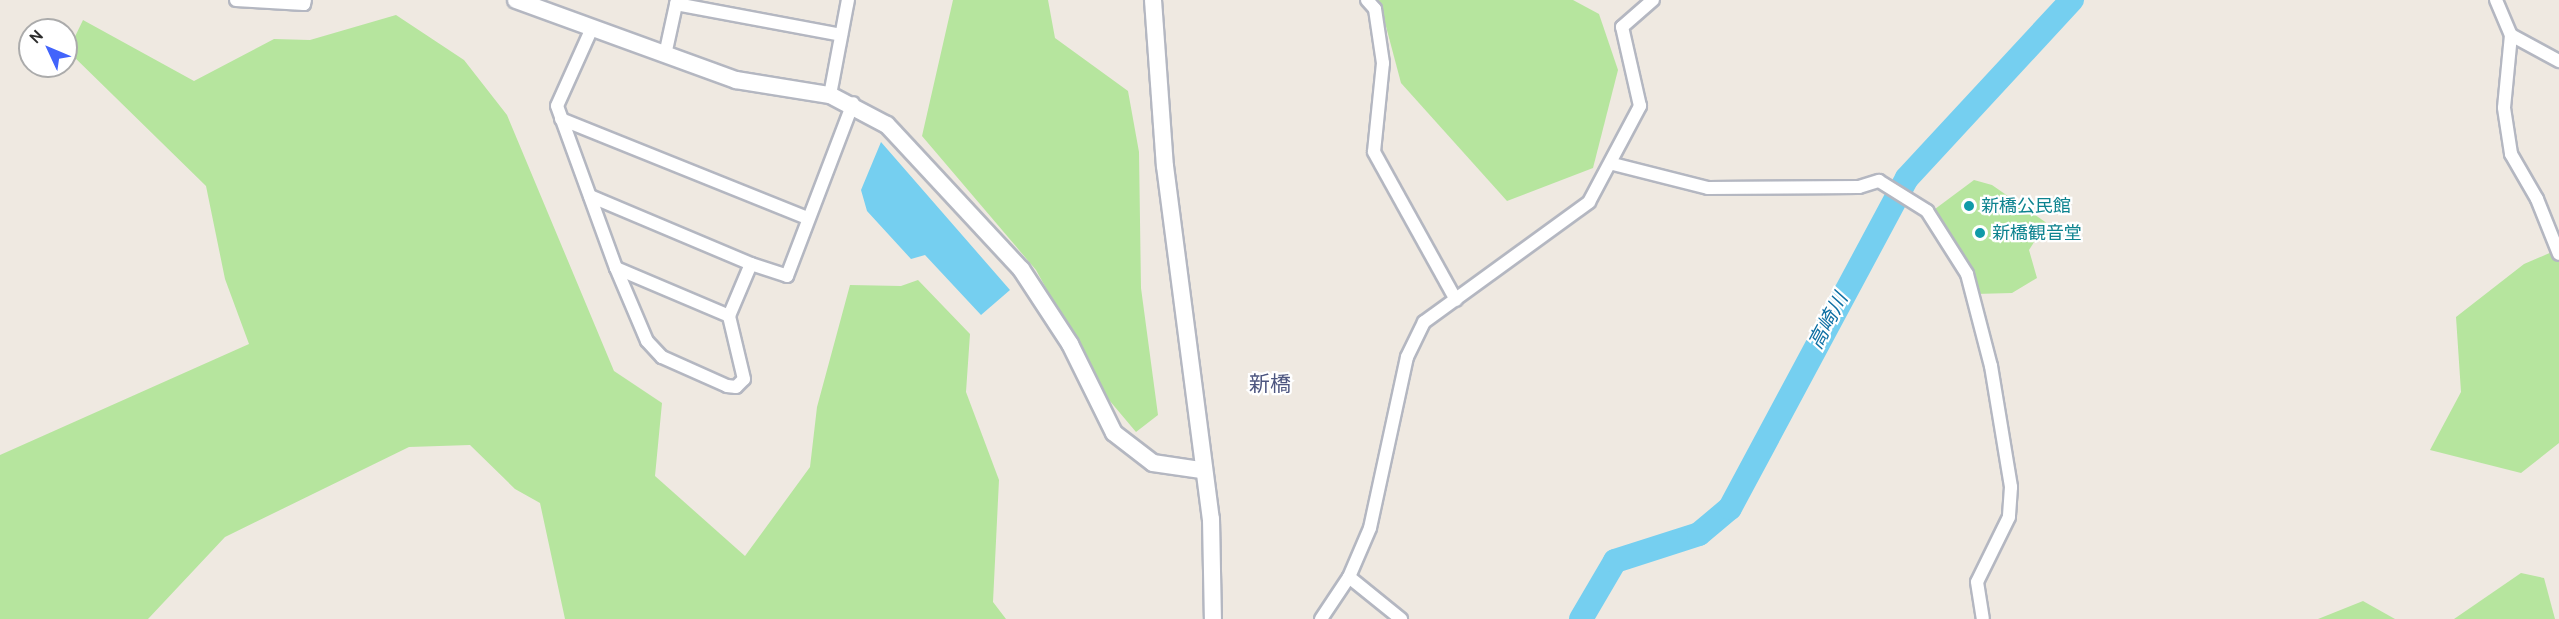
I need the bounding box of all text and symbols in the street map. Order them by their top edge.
north arrow [18,18,78,78]
text: N [25,26,47,47]
place label: 新橋公民館 [1981,195,2071,217]
marker: 新橋公民館 [1962,199,1976,213]
place label: 新橋観音堂 [1992,222,2082,244]
marker: 新橋観音堂 [1973,226,1987,240]
water label: 高崎川 [1803,289,1853,353]
district label: 新橋 [1249,371,1291,397]

